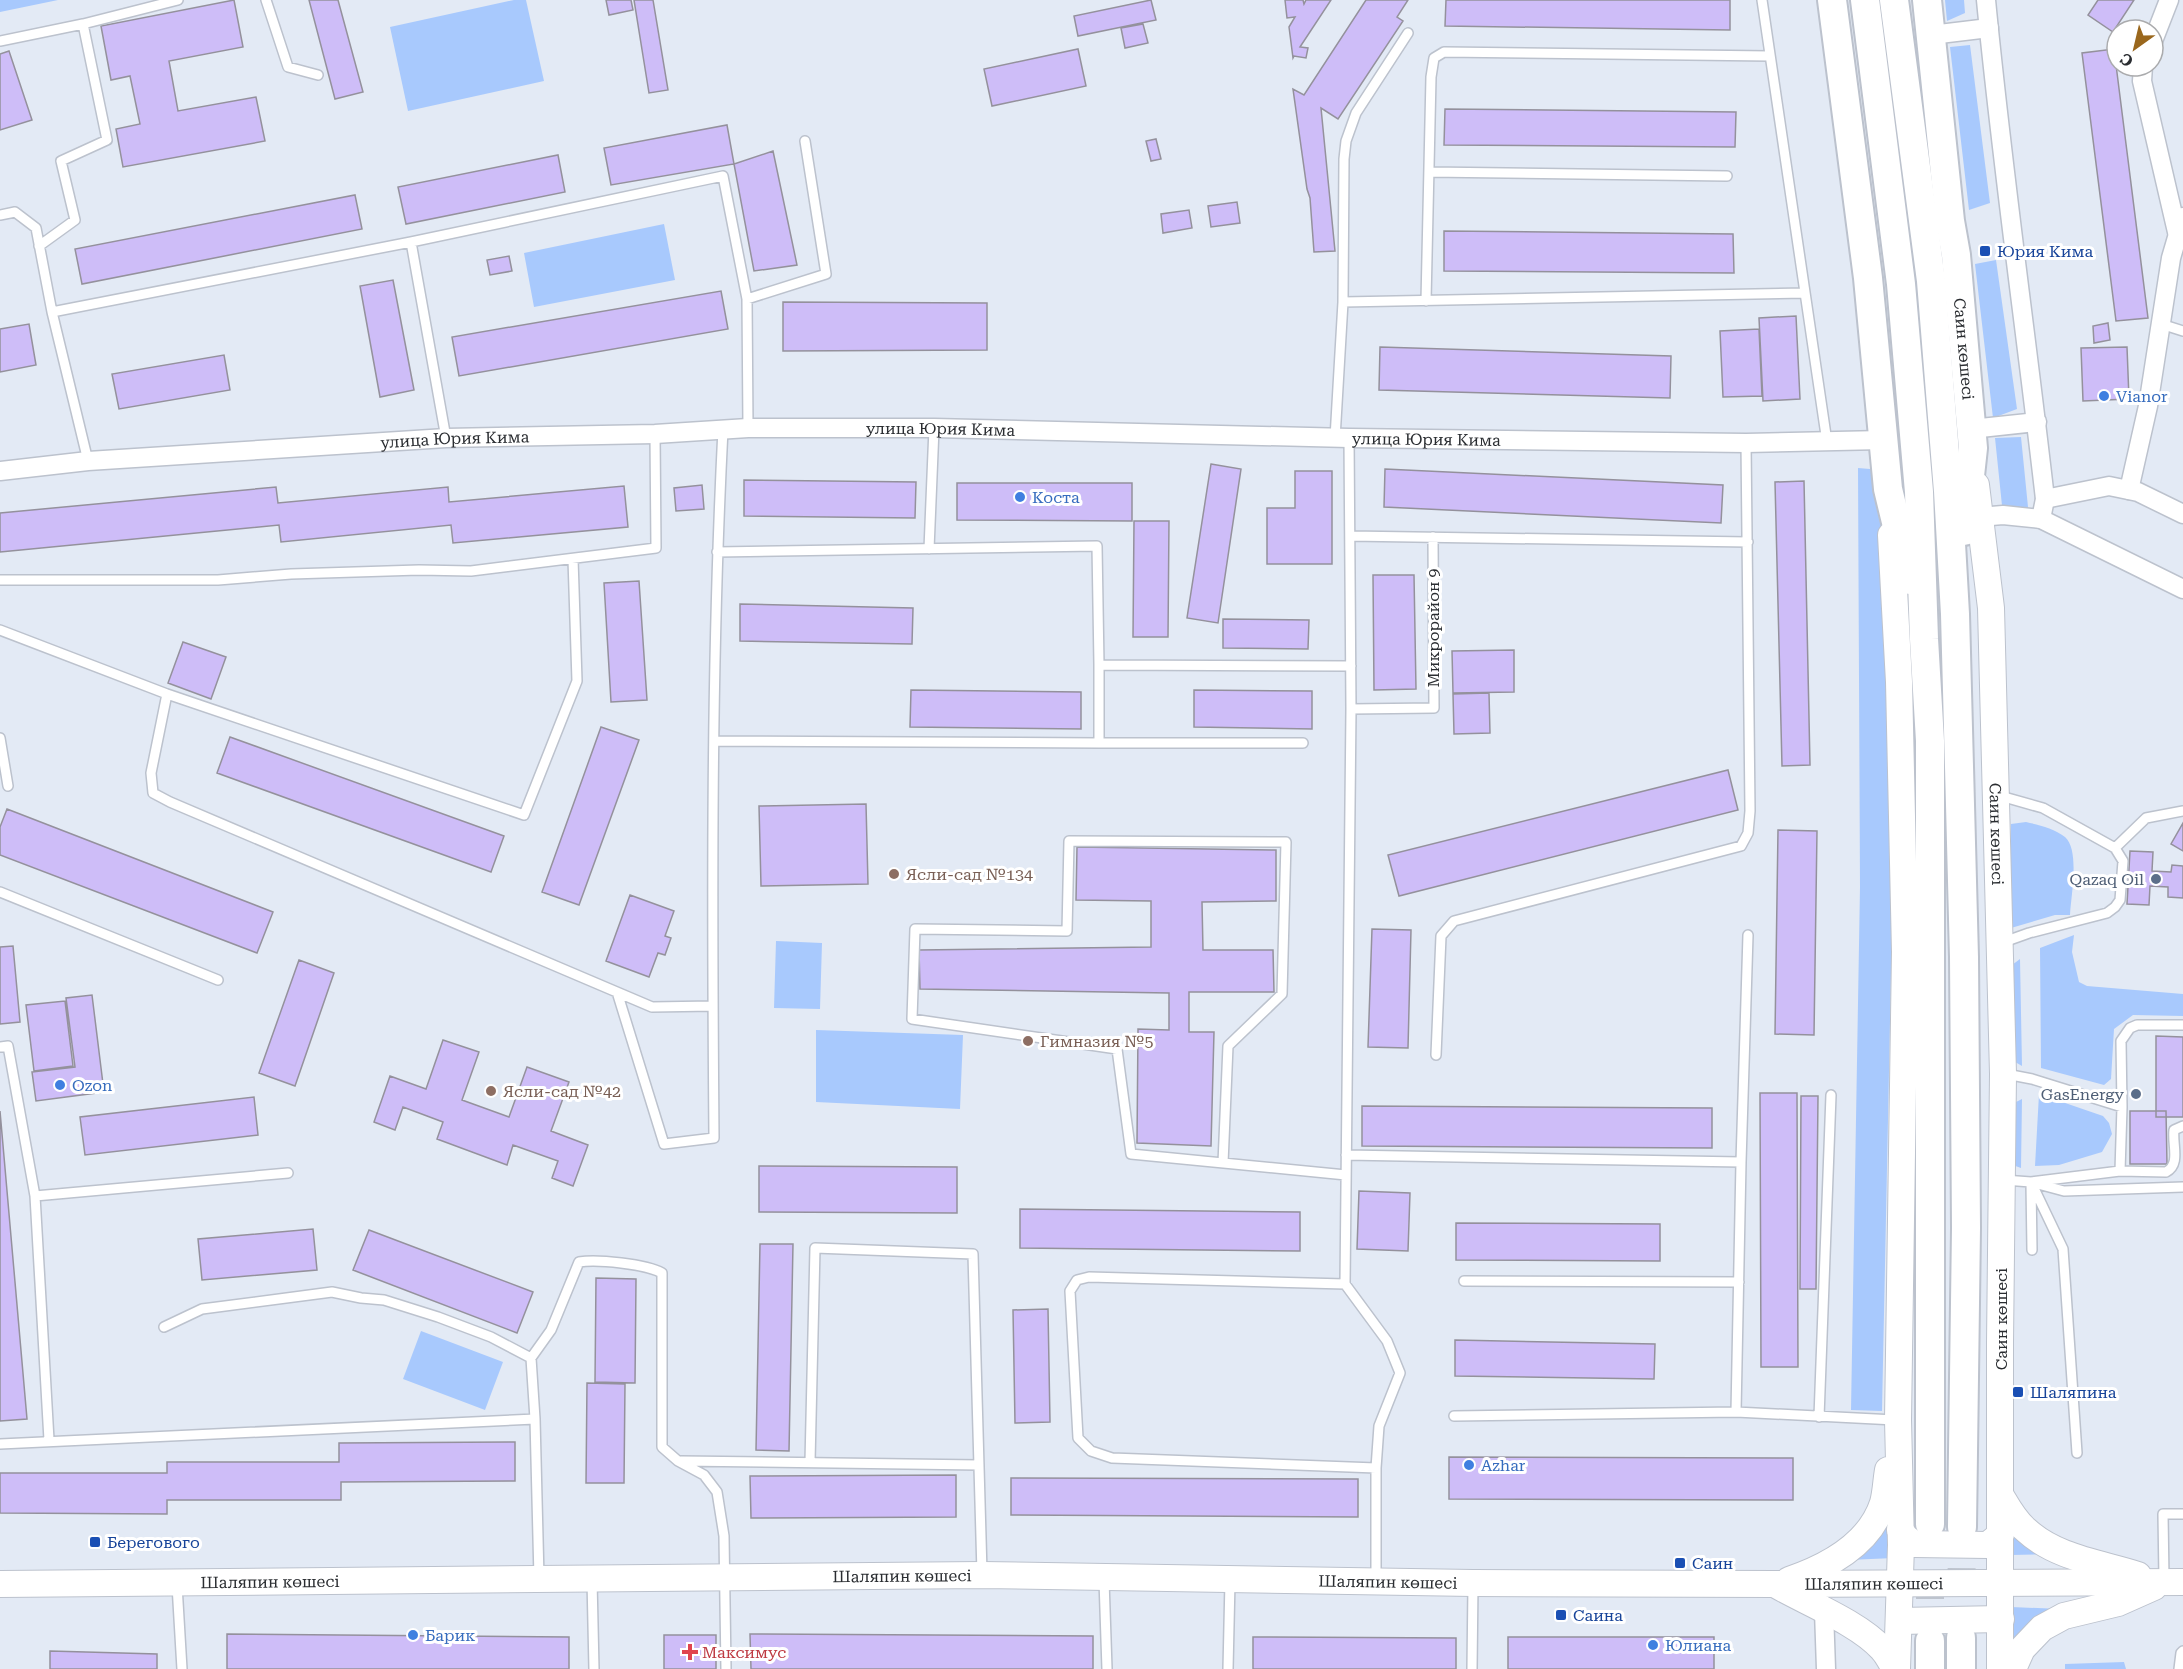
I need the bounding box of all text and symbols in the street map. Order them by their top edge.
north arrow [2105,18,2165,78]
text: С [2117,49,2137,71]
place label: Юрия Кима [1997,242,2093,261]
marker: Юрия Кима [1978,244,1992,258]
street label: Саин көшесі [1950,297,1978,401]
place label: Vianor [2116,387,2168,406]
marker: Vianor [2097,389,2111,403]
street label: улица Юрия Кима [866,419,1016,439]
street label: улица Юрия Кима [380,427,530,452]
street label: улица Юрия Кима [1352,429,1501,449]
place label: Коста [1032,488,1080,507]
marker: Коста [1013,490,1027,504]
street label: Микрорайон 9 [1424,568,1443,688]
street label: Саин көшесі [1986,783,2008,885]
place label: Ясли-сад №134 [906,865,1033,884]
marker: Ясли-сад №134 [887,867,901,881]
place label: Qazaq Oil [2070,870,2144,889]
marker: Qazaq Oil [2149,872,2163,886]
place label: Гимназия №5 [1040,1032,1154,1051]
marker: Гимназия №5 [1021,1034,1035,1048]
place label: Ozon [72,1076,112,1095]
marker: Ozon [53,1078,67,1092]
place label: Ясли-сад №42 [503,1082,621,1101]
marker: Ясли-сад №42 [484,1084,498,1098]
place label: GasEnergy [2041,1085,2125,1104]
marker: GasEnergy [2129,1087,2143,1101]
street label: Саин көшесі [1992,1268,2011,1370]
place label: Шаляпина [2030,1383,2117,1402]
marker: Шаляпина [2011,1385,2025,1399]
place label: Azhar [1481,1456,1526,1475]
marker: Azhar [1462,1458,1476,1472]
place label: Берегового [107,1533,200,1552]
marker: Берегового [88,1535,102,1549]
place label: Саин [1692,1554,1733,1573]
marker: Саин [1673,1556,1687,1570]
street label: Шаляпин көшесі [832,1566,972,1586]
street label: Шаляпин көшесі [200,1571,340,1592]
street label: Шаляпин көшесі [1318,1571,1458,1592]
street label: Шаляпин көшесі [1804,1574,1943,1593]
place label: Саина [1573,1606,1623,1625]
marker: Саина [1554,1608,1568,1622]
place label: Барик [425,1626,475,1645]
marker: Барик [406,1628,420,1642]
place label: Юлиана [1665,1636,1732,1655]
marker: Юлиана [1646,1638,1660,1652]
place label: Максимус [702,1643,786,1662]
marker: Максимус [683,1645,697,1659]

